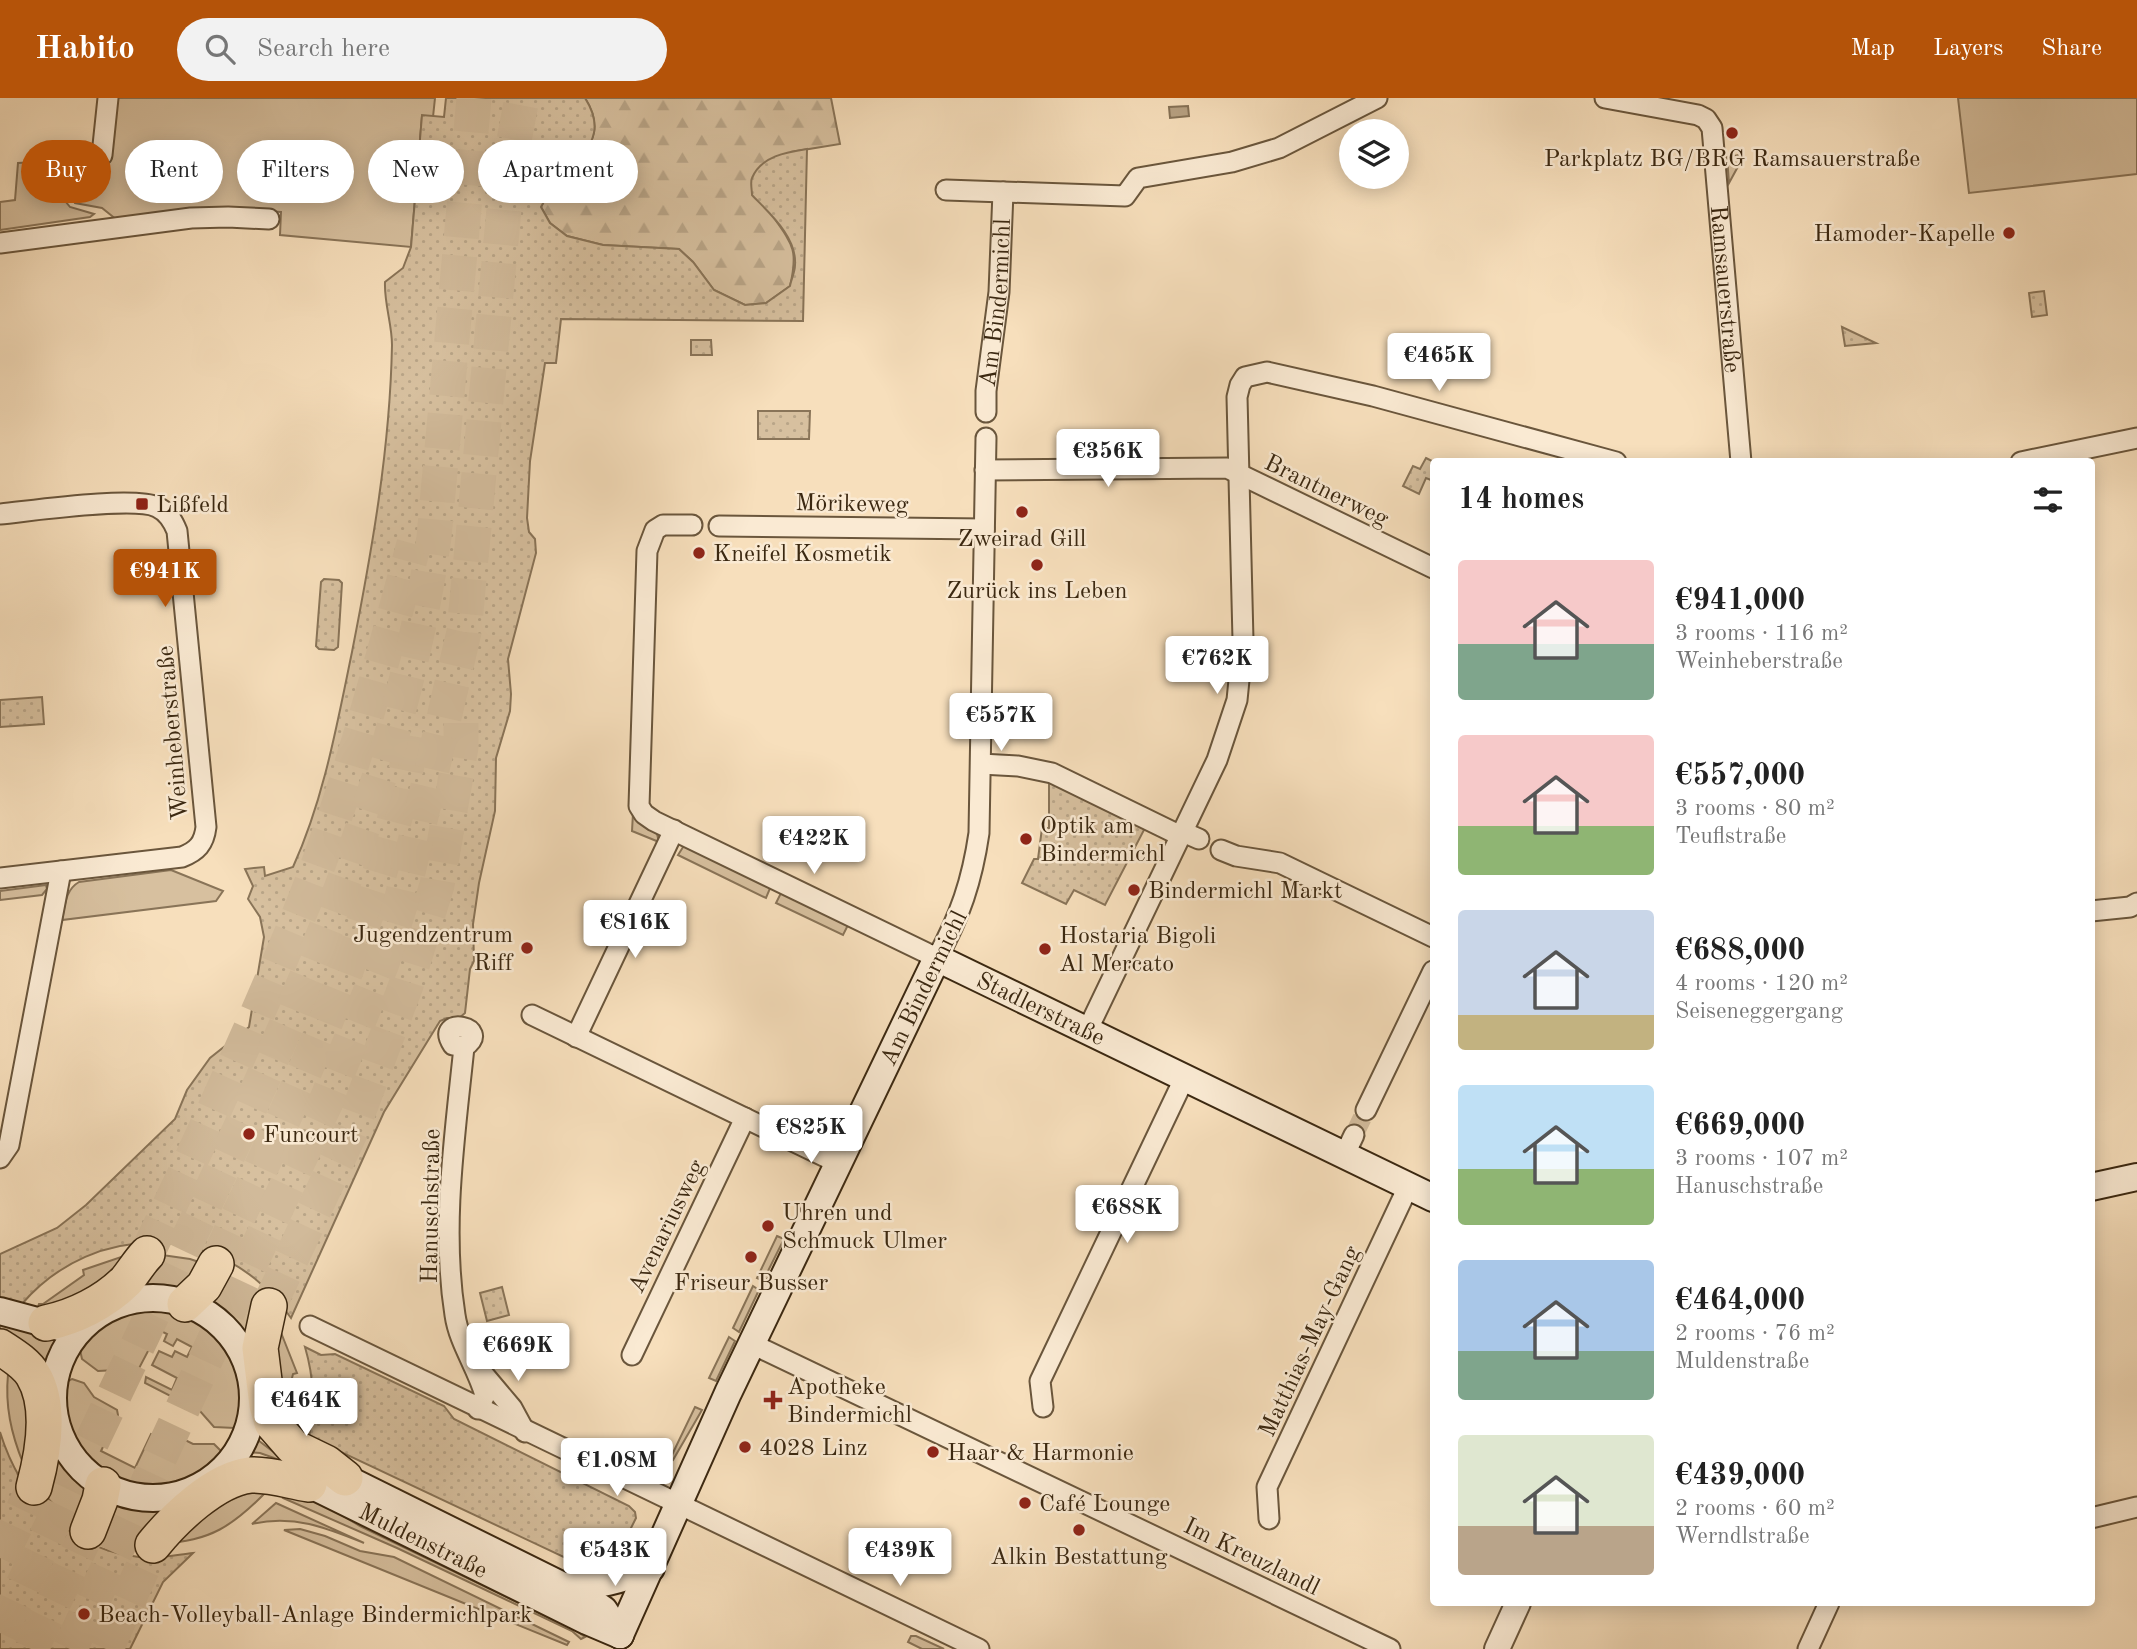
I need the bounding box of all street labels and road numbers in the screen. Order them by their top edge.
street label: Ramsauerstraße [1705,204,1743,374]
street label: Am Bindermichl [977,218,1016,388]
street label: Brantnerweg [1260,451,1392,532]
street label: Mörikeweg [795,492,909,518]
street label: Weinheberstraße [154,644,194,821]
street label: Am Bindermichl [877,908,973,1070]
street label: Stadlerstraße [972,969,1108,1051]
street label: Hanuschstraße [419,1129,445,1284]
street label: Avenariusweg [625,1156,710,1297]
street label: Matthias-May-Gang [1256,1243,1366,1441]
street label: Muldenstraße [354,1500,491,1584]
street label: Im Kreuzlandl [1179,1515,1323,1601]

